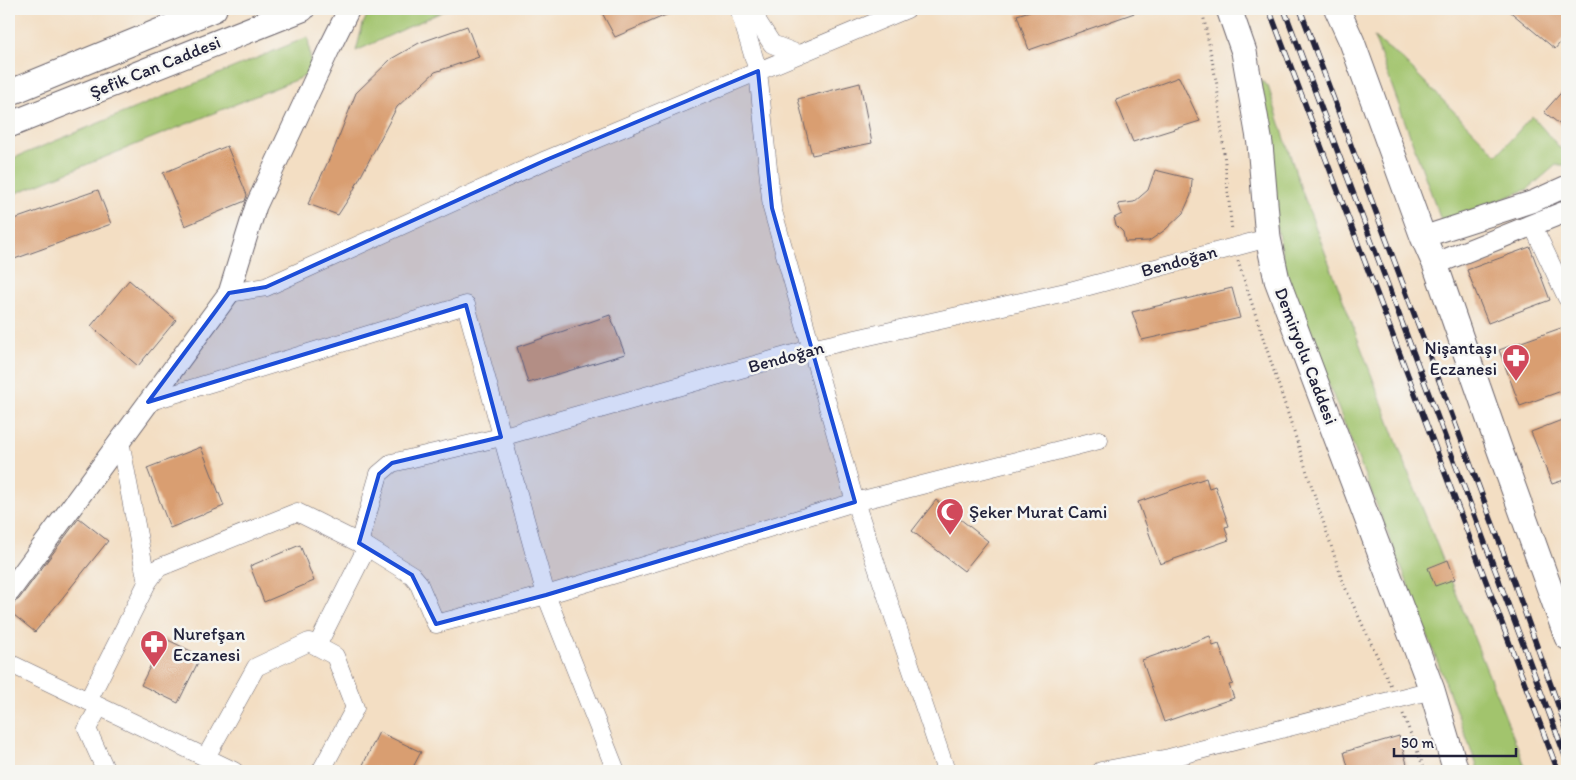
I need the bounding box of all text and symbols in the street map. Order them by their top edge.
street label: Şefik Can Caddesi [86,31,224,103]
street label: Bendoğan [1139,240,1219,282]
street label: Demiryolu Caddesi [1270,284,1342,428]
street label: Bendoğan [746,336,826,378]
place label: Nişantaşı Eczanesi [1425,337,1497,380]
pharmacy icon: Nişantaşı Eczanesi [1501,343,1531,382]
mosque icon: Şeker Murat Cami [935,497,965,536]
place label: Şeker Murat Cami [969,501,1107,523]
place label: Nurefşan Eczanesi [173,623,245,666]
pharmacy icon: Nurefşan Eczanesi [139,629,169,668]
scale bar [1394,725,1516,757]
text: 50 m [1401,734,1434,752]

